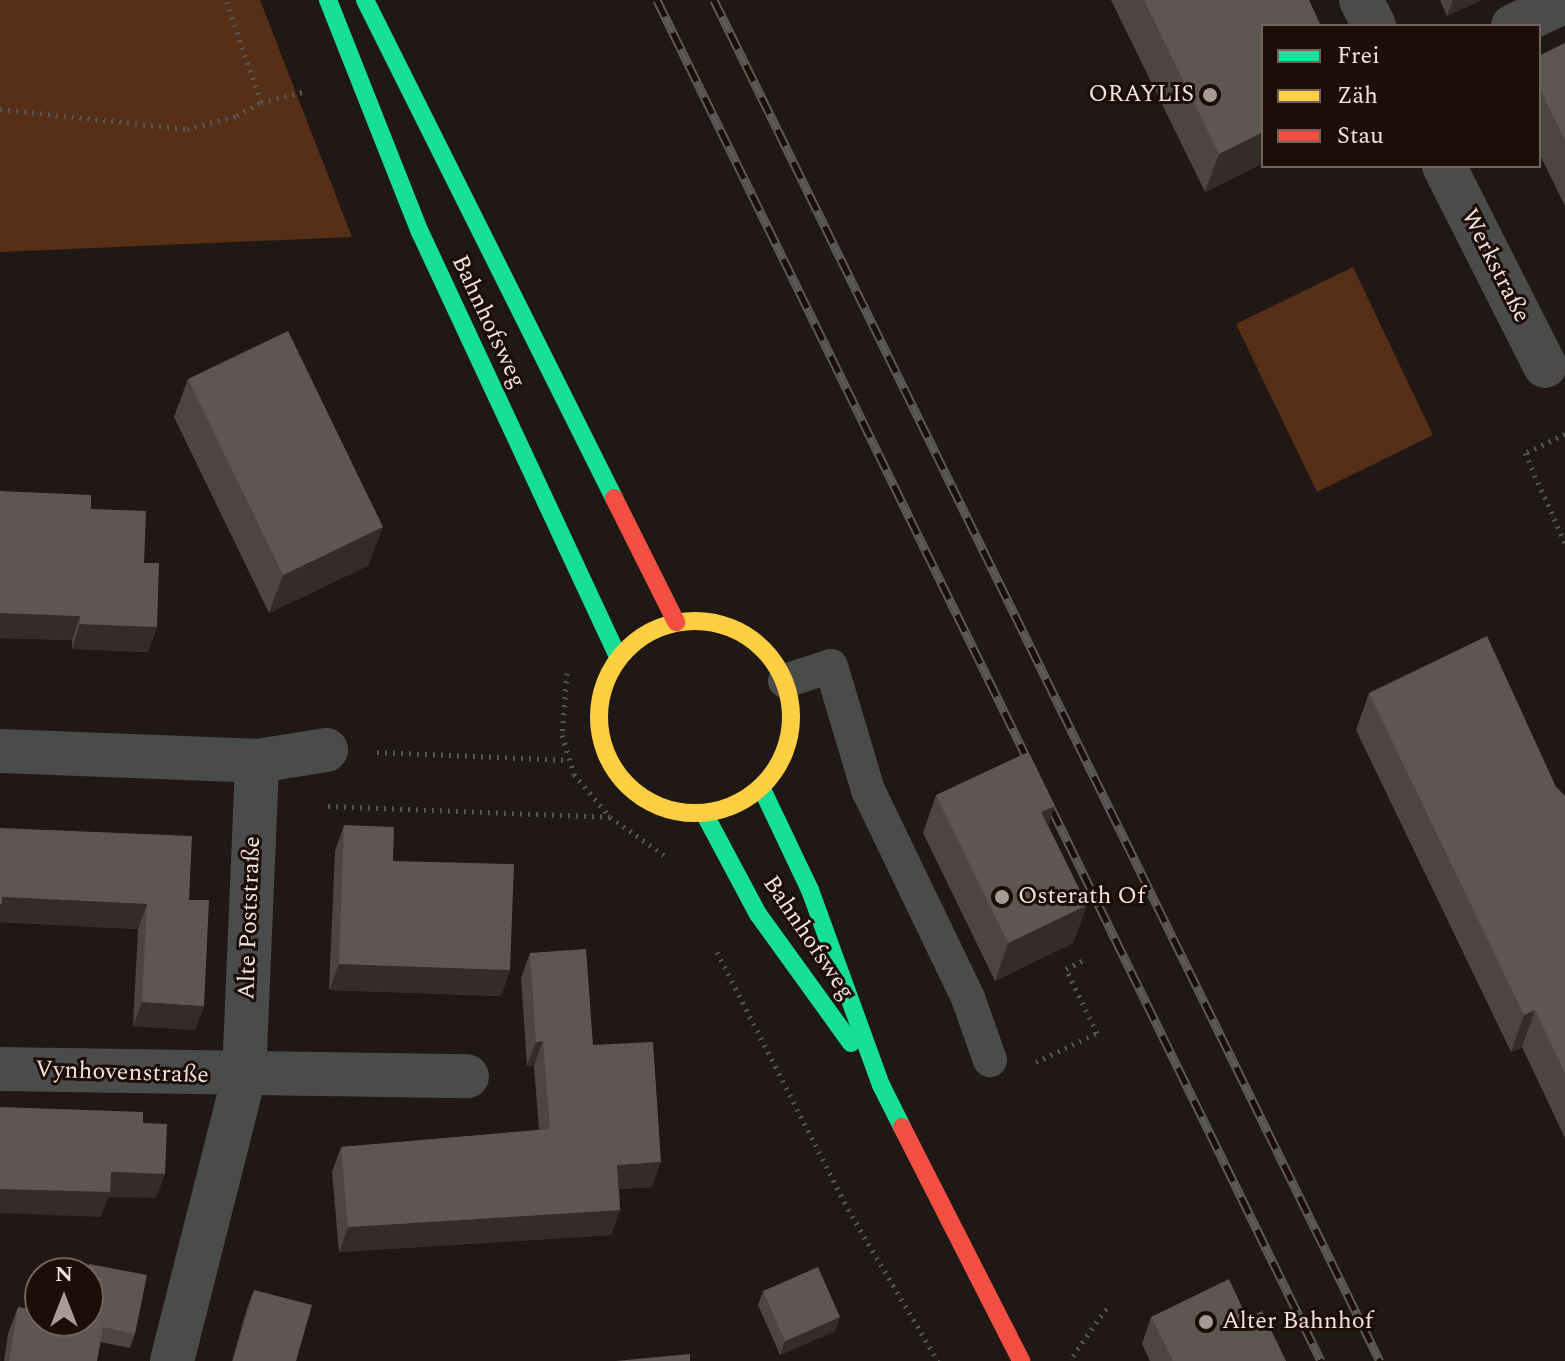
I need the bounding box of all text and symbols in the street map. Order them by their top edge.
legend [1261,24,1541,168]
text: Frei [1337,38,1380,74]
text: Zäh [1337,78,1378,114]
place label: ORAYLIS [1088,81,1194,109]
marker: ORAYLIS [1201,86,1219,104]
text: Stau [1337,118,1384,154]
street label: Werkstraße [1454,204,1536,328]
street label: Bahnhofsweg [445,251,531,393]
street label: Alte Poststraße [233,836,267,1000]
street label: Bahnhofsweg [756,870,860,1006]
place label: Osterath Of [1018,883,1145,911]
marker: Osterath Of [993,888,1011,906]
street label: Vynhovenstraße [35,1056,209,1090]
north arrow [24,1257,104,1337]
text: N [55,1258,73,1291]
place label: Alter Bahnhof [1222,1308,1373,1336]
marker: Alter Bahnhof [1197,1313,1215,1331]

